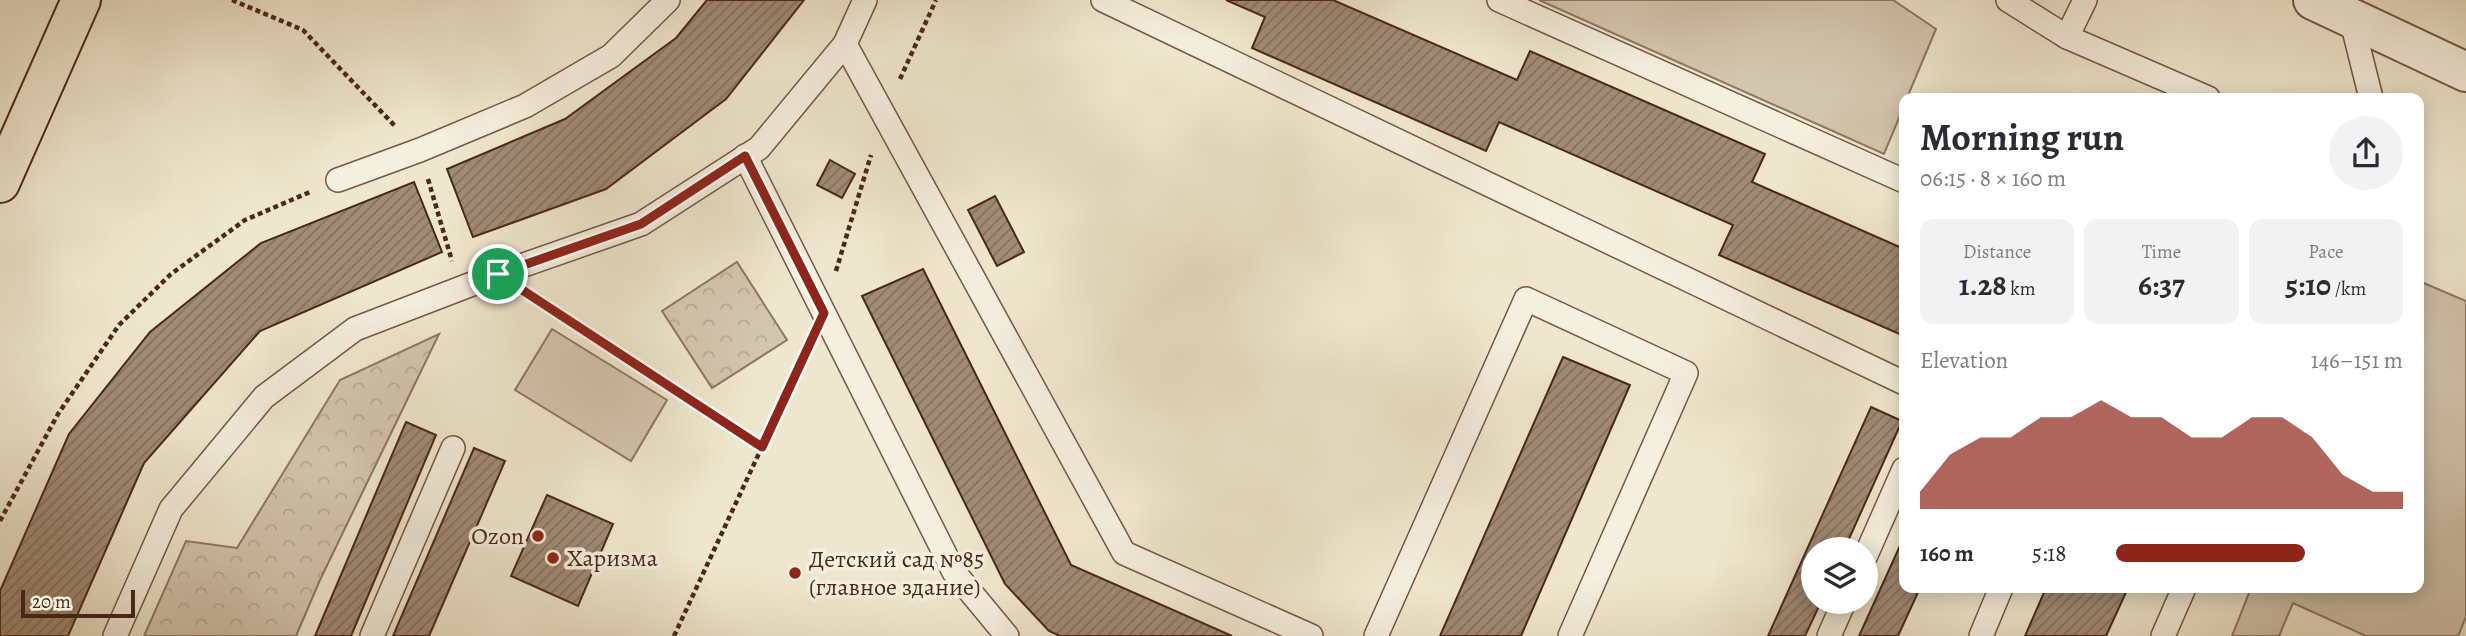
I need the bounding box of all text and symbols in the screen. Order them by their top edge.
text: Morning run [1920,111,2124,163]
button: share [2329,116,2403,190]
text: 06:15 · 8 × 160 m [1920,163,2066,194]
text: Distance [1963,239,2031,265]
text: Time [2142,239,2181,265]
text: Pace [2308,239,2343,265]
pin [468,244,528,304]
icon: arrive [479,255,517,293]
text: 1.28 [1959,265,2007,305]
text: 6:37 [2138,265,2185,305]
text: 5:10 [2285,265,2331,305]
text: km [2007,276,2036,302]
text: /km [2331,276,2366,302]
text: Elevation [1920,345,2008,376]
text: 146–151 m [2311,345,2403,376]
place label: Ozon [471,520,524,552]
marker: Ozon [530,528,546,544]
map controls [1801,537,1878,614]
button: layers [1801,537,1878,614]
text: 160 m [1920,538,1974,569]
text: 5:18 [2032,538,2066,569]
place label: Харизма [567,542,658,574]
place label: Детский сад №85 (главное здание) [809,543,984,603]
marker: Харизма [545,550,561,566]
marker: Детский сад №85 (главное здание) [787,565,803,581]
scale bar [21,587,135,619]
text: 20 m [32,589,71,615]

